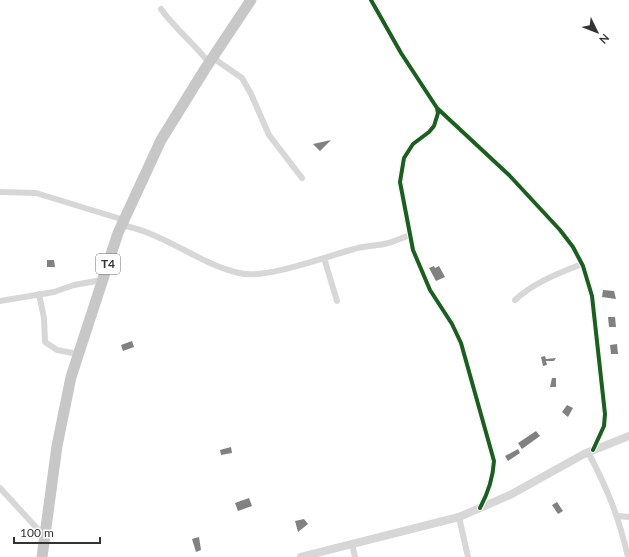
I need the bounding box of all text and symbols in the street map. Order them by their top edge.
north arrow [577,12,617,52]
text: N [597,32,612,47]
road number: T4 [96,254,120,274]
scale bar [14,519,100,545]
text: 100 m [20,525,54,540]

